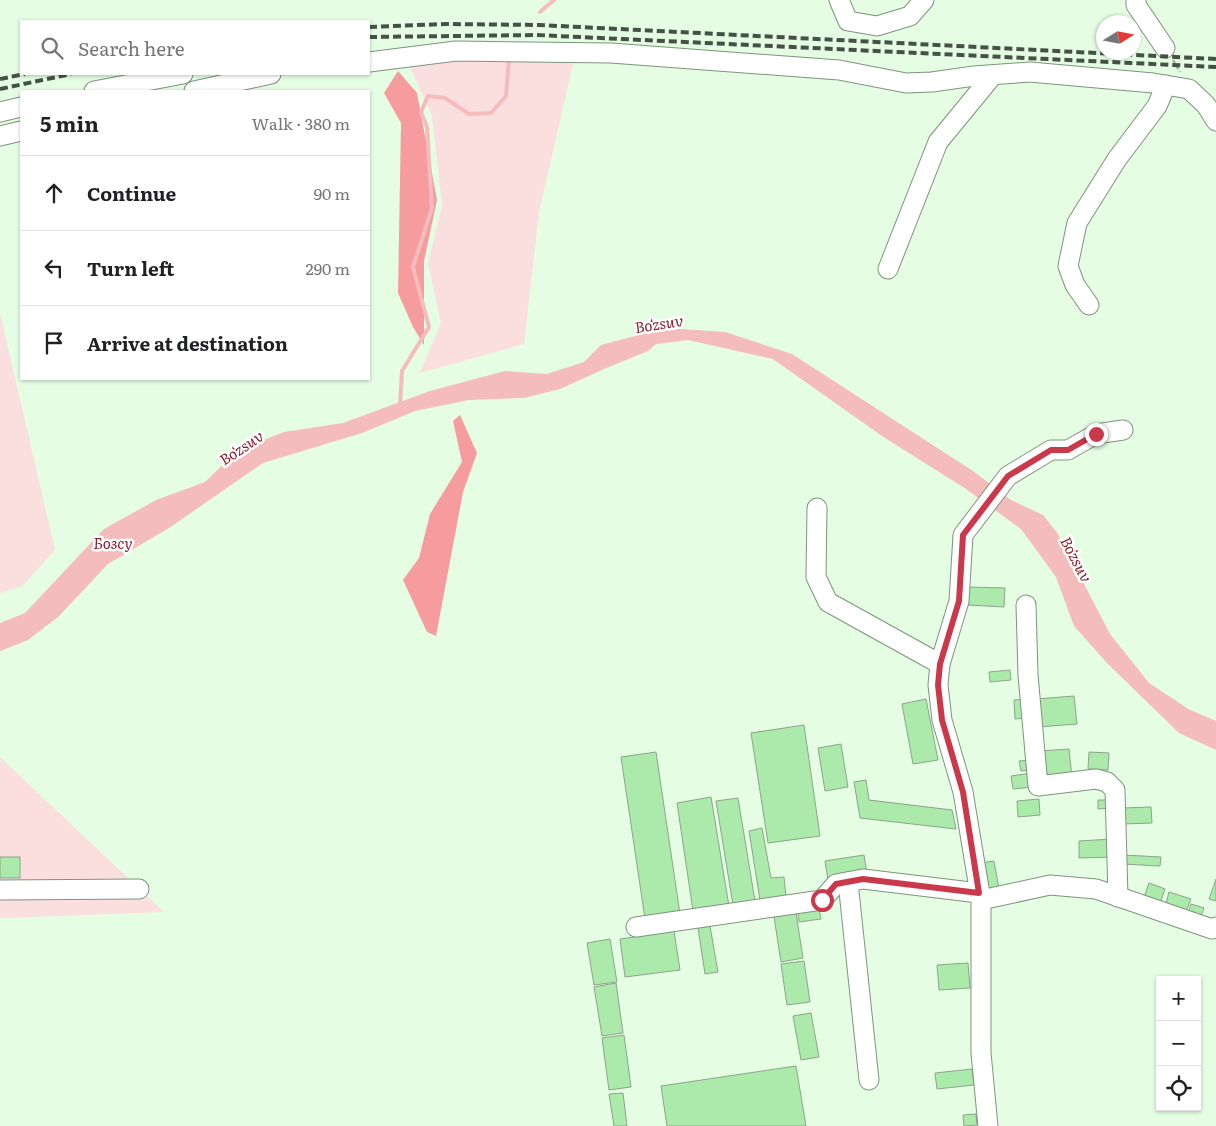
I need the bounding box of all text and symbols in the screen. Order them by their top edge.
north arrow [1096,15,1141,60]
search box [20,20,370,75]
icon: search [38,34,66,62]
text: Search here [78,34,185,62]
text: 5 min [40,107,99,138]
text: Walk · 380 m [252,111,350,135]
icon: ahead [40,179,68,207]
text: Continue [87,179,176,207]
text: 90 m [314,181,350,205]
icon: left [40,254,68,282]
text: Turn left [87,254,174,282]
text: 290 m [306,256,350,280]
water label: Boʻzsuv [633,308,685,338]
icon: arrive [40,329,68,357]
text: Arrive at destination [87,329,288,357]
route end [1085,423,1108,446]
water label: Boʻzsuv [214,424,268,470]
water label: Бозсу [93,531,133,554]
water label: Boʻzsuv [1055,532,1099,586]
route start [811,889,834,912]
map controls [1156,976,1201,1111]
button: + [1156,976,1201,1021]
button: − [1156,1021,1201,1066]
button: locate [1156,1066,1201,1111]

